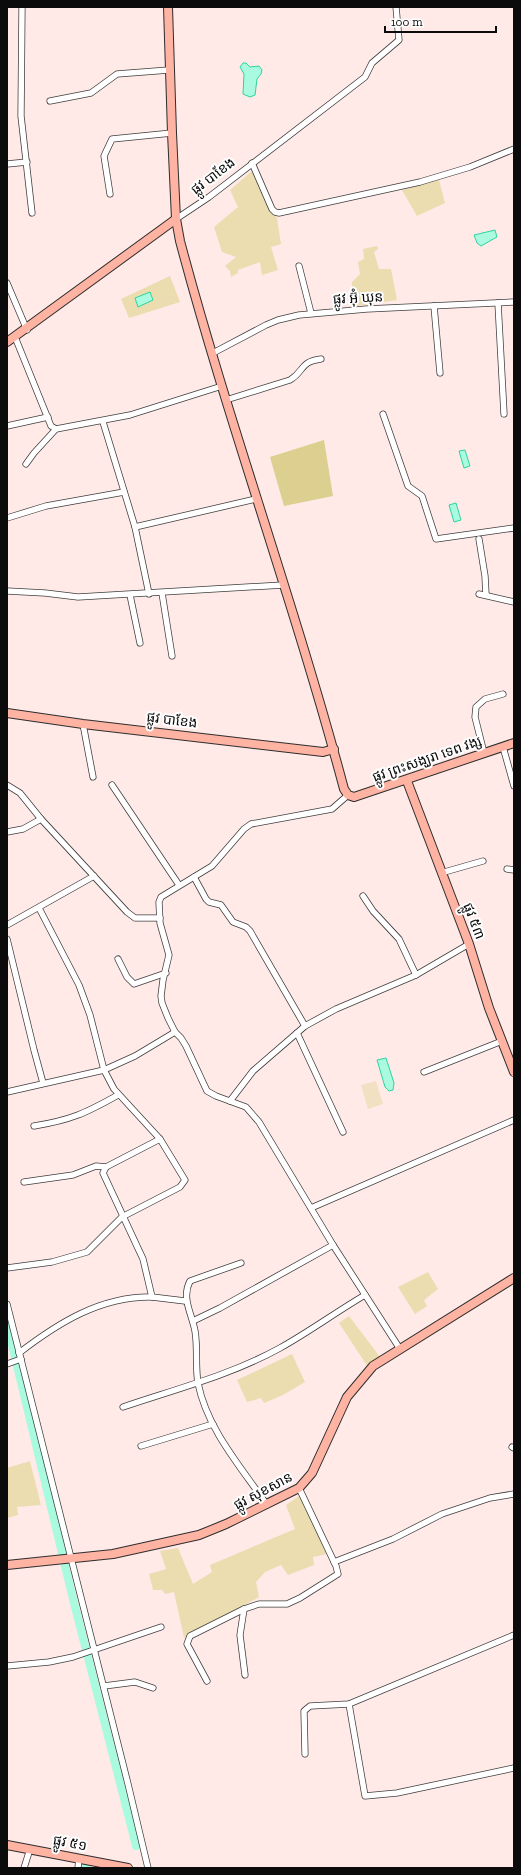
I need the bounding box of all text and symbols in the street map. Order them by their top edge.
scale bar [385,8,496,34]
text: 100 m [391,15,423,29]
street label: ផ្លូវ បាខែង [187,154,241,201]
street label: ផ្លូវ អ៊ុំ ឃុន [332,288,384,311]
street label: ផ្លូវ បាខែង [145,708,199,735]
street label: ផ្លូវ ព្រះសង្ឃរា ទេព វង្ស [370,732,485,789]
street label: ផ្លូវ ៥៣ [456,900,489,943]
street label: ផ្លូវ សុខសាន [231,1468,297,1516]
street label: ផ្លូវ ៥១ [51,1831,89,1858]

